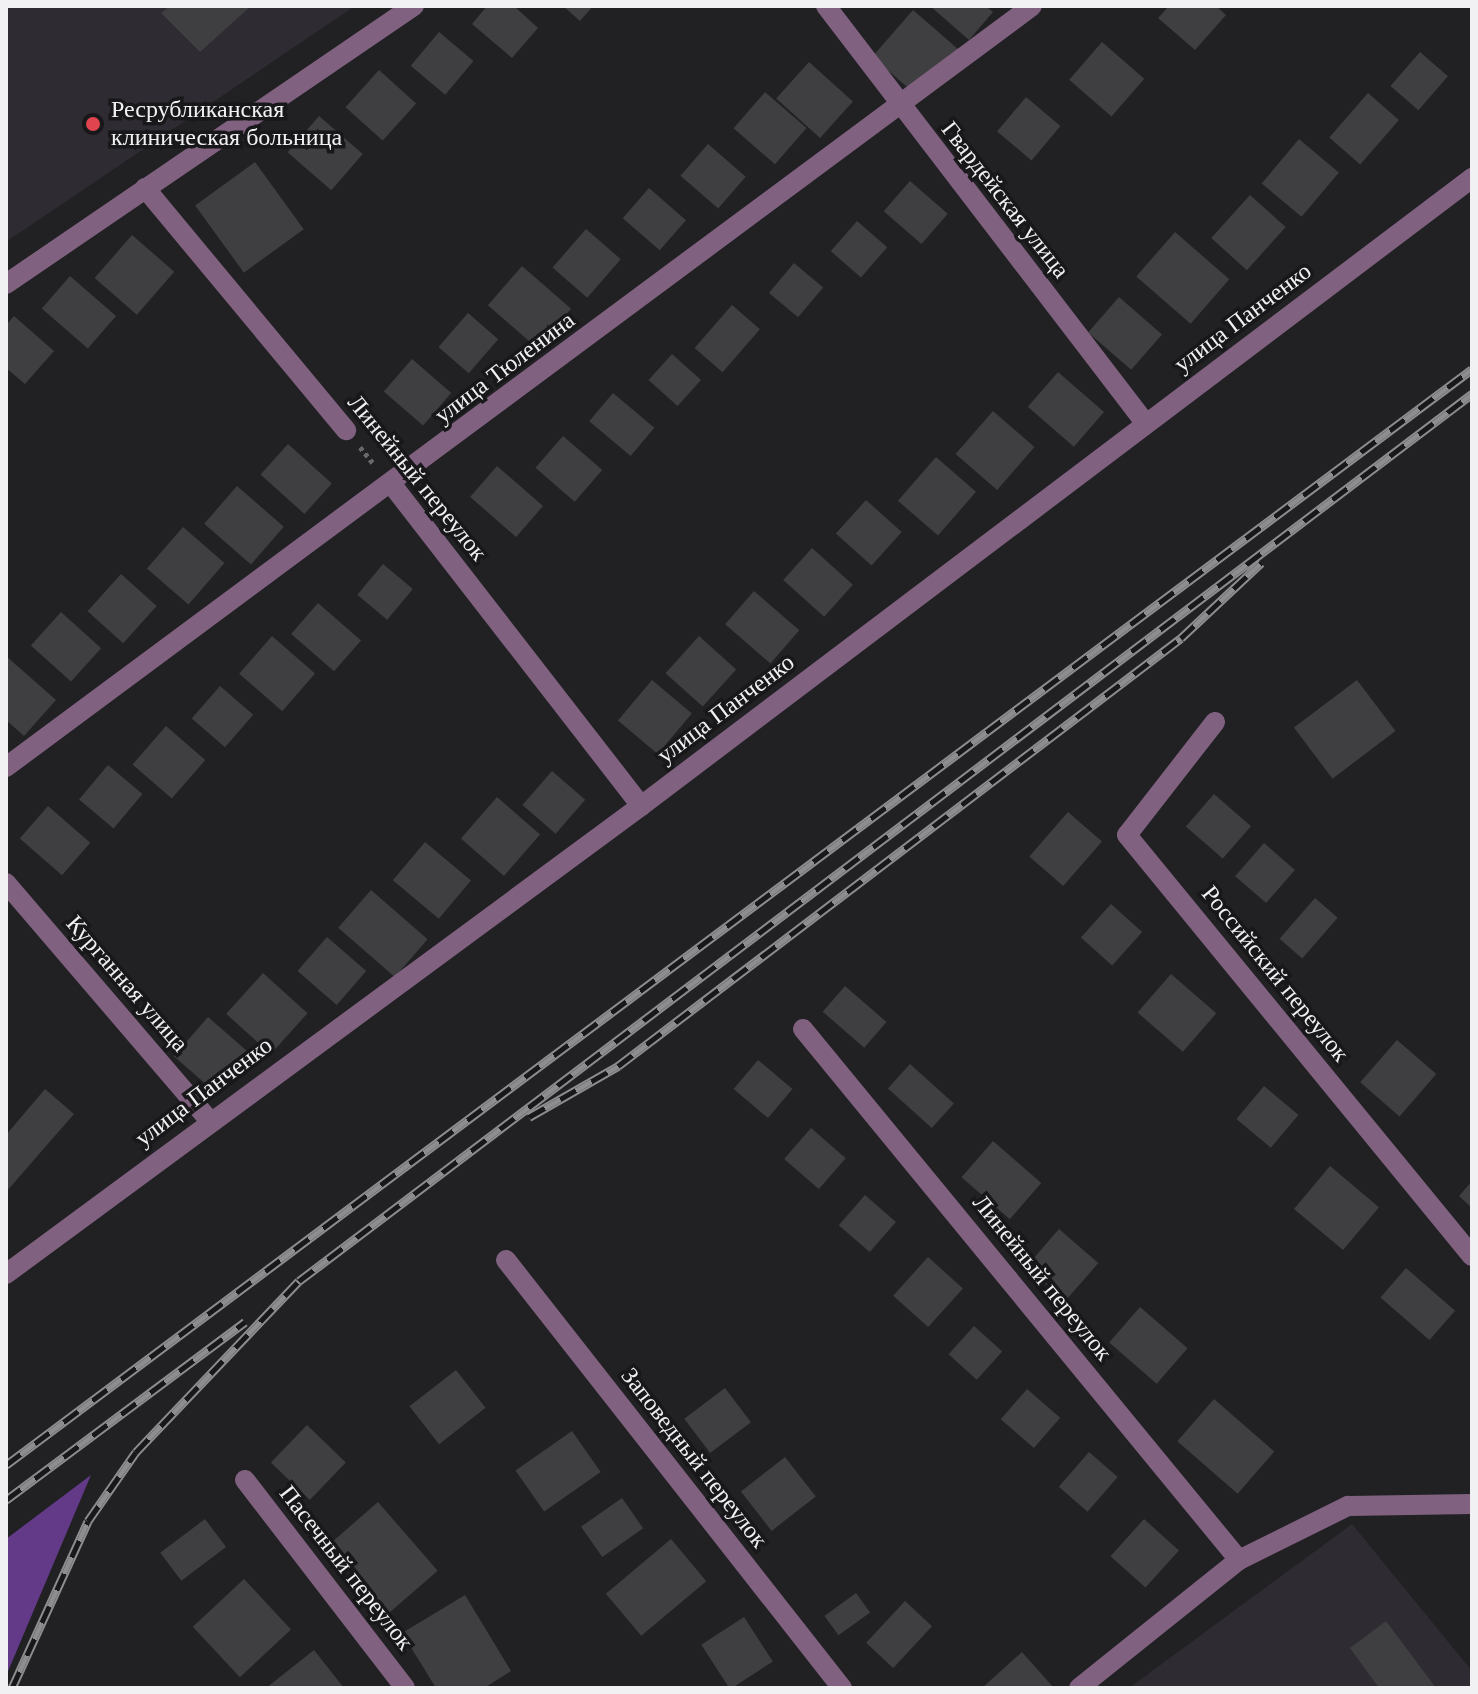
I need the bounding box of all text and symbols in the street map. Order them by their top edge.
place label: Ресрубликанская клиническая больница [111,96,342,152]
marker: Ресрубликанская клиническая больница [82,113,104,135]
street label: Гвардейская улица [935,116,1075,284]
street label: улица Панченко [1169,257,1317,379]
street label: улица Тюленина [429,306,581,430]
street label: Линейный переулок [341,389,493,567]
street label: улица Панченко [652,648,800,770]
street label: Российский переулок [1195,880,1355,1068]
street label: Курганная улица [60,910,194,1058]
street label: улица Панченко [130,1031,278,1153]
street label: Линейный переулок [966,1189,1118,1367]
street label: Заповедный переулок [615,1362,773,1554]
street label: Пасечный переулок [273,1480,419,1656]

